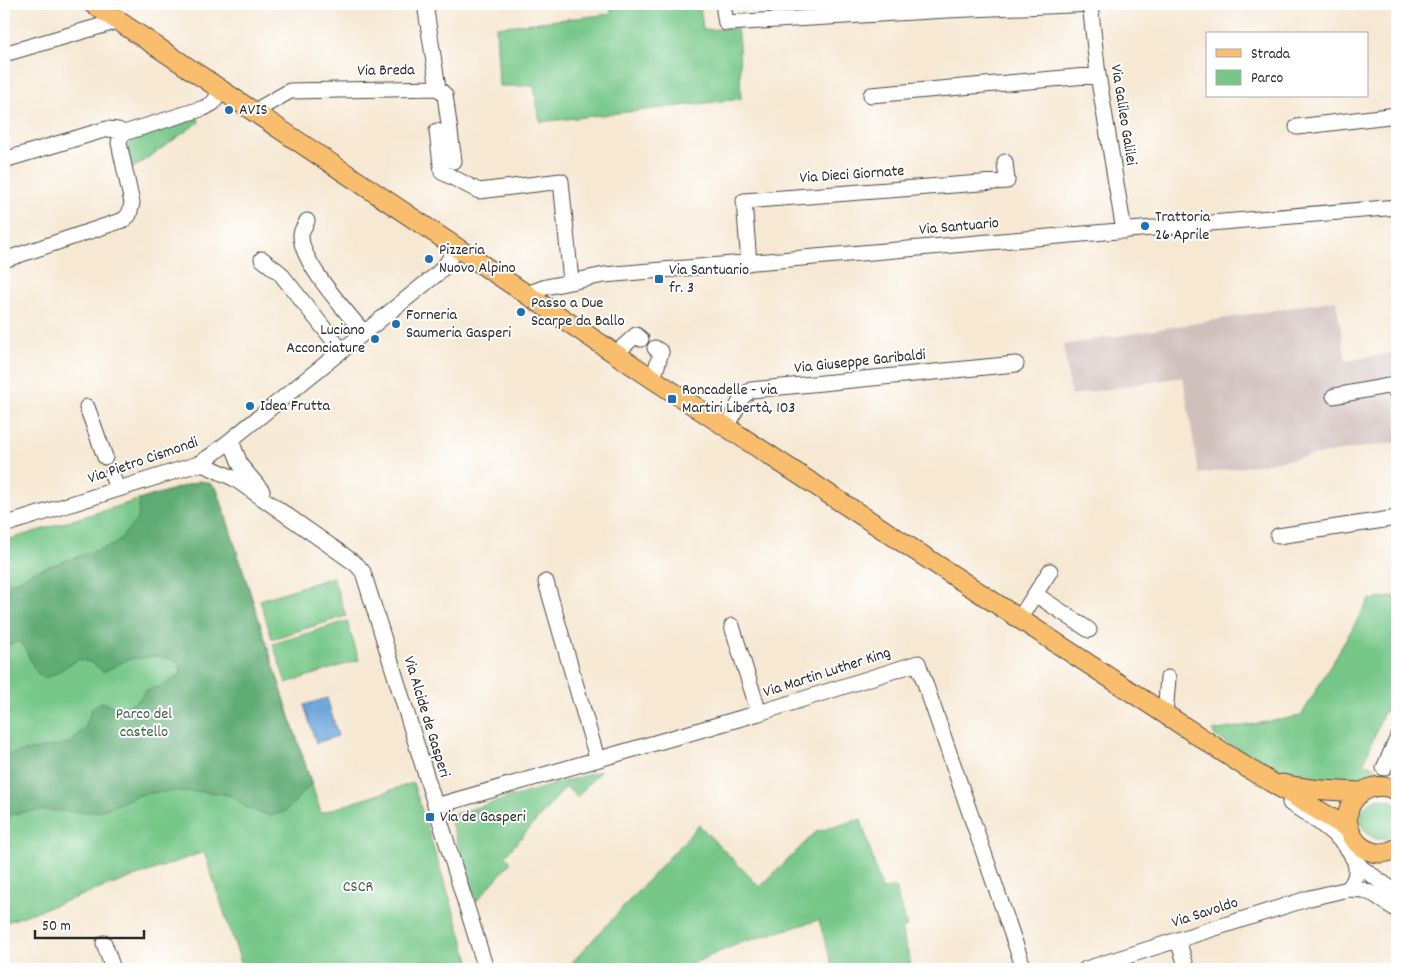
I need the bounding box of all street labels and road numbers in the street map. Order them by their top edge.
street label: Via Breda [357,59,415,83]
street label: Via Galileo Galilei [1104,63,1142,167]
street label: Via Dieci Giornate [799,160,905,190]
street label: Via Santuario [918,212,1000,242]
street label: Via Giuseppe Garibaldi [793,344,927,380]
street label: Via Pietro Cismondi [85,431,201,491]
street label: Via Martin Luther King [760,642,894,704]
street label: Via Alcide de Gasperi [397,654,455,781]
street label: Via Savoldo [1169,891,1241,935]

